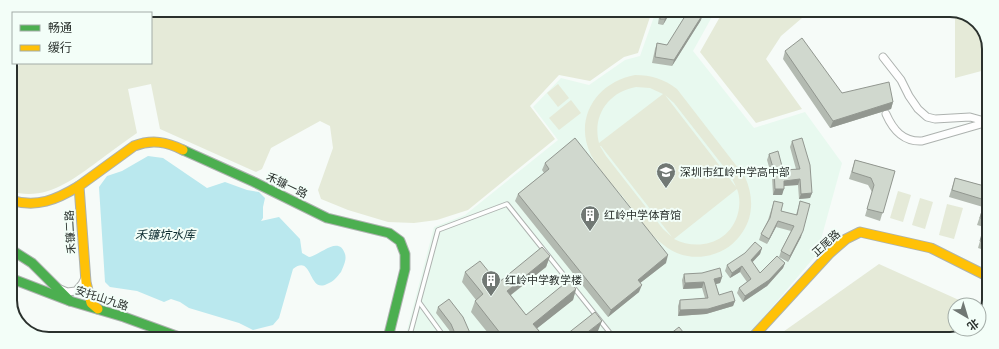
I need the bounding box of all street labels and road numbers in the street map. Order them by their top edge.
street label: 禾镰一路 [264,168,310,202]
street label: 禾镰二路 [61,210,79,254]
street label: 正尾路 [808,226,844,260]
street label: 安托山九路 [73,282,131,314]

